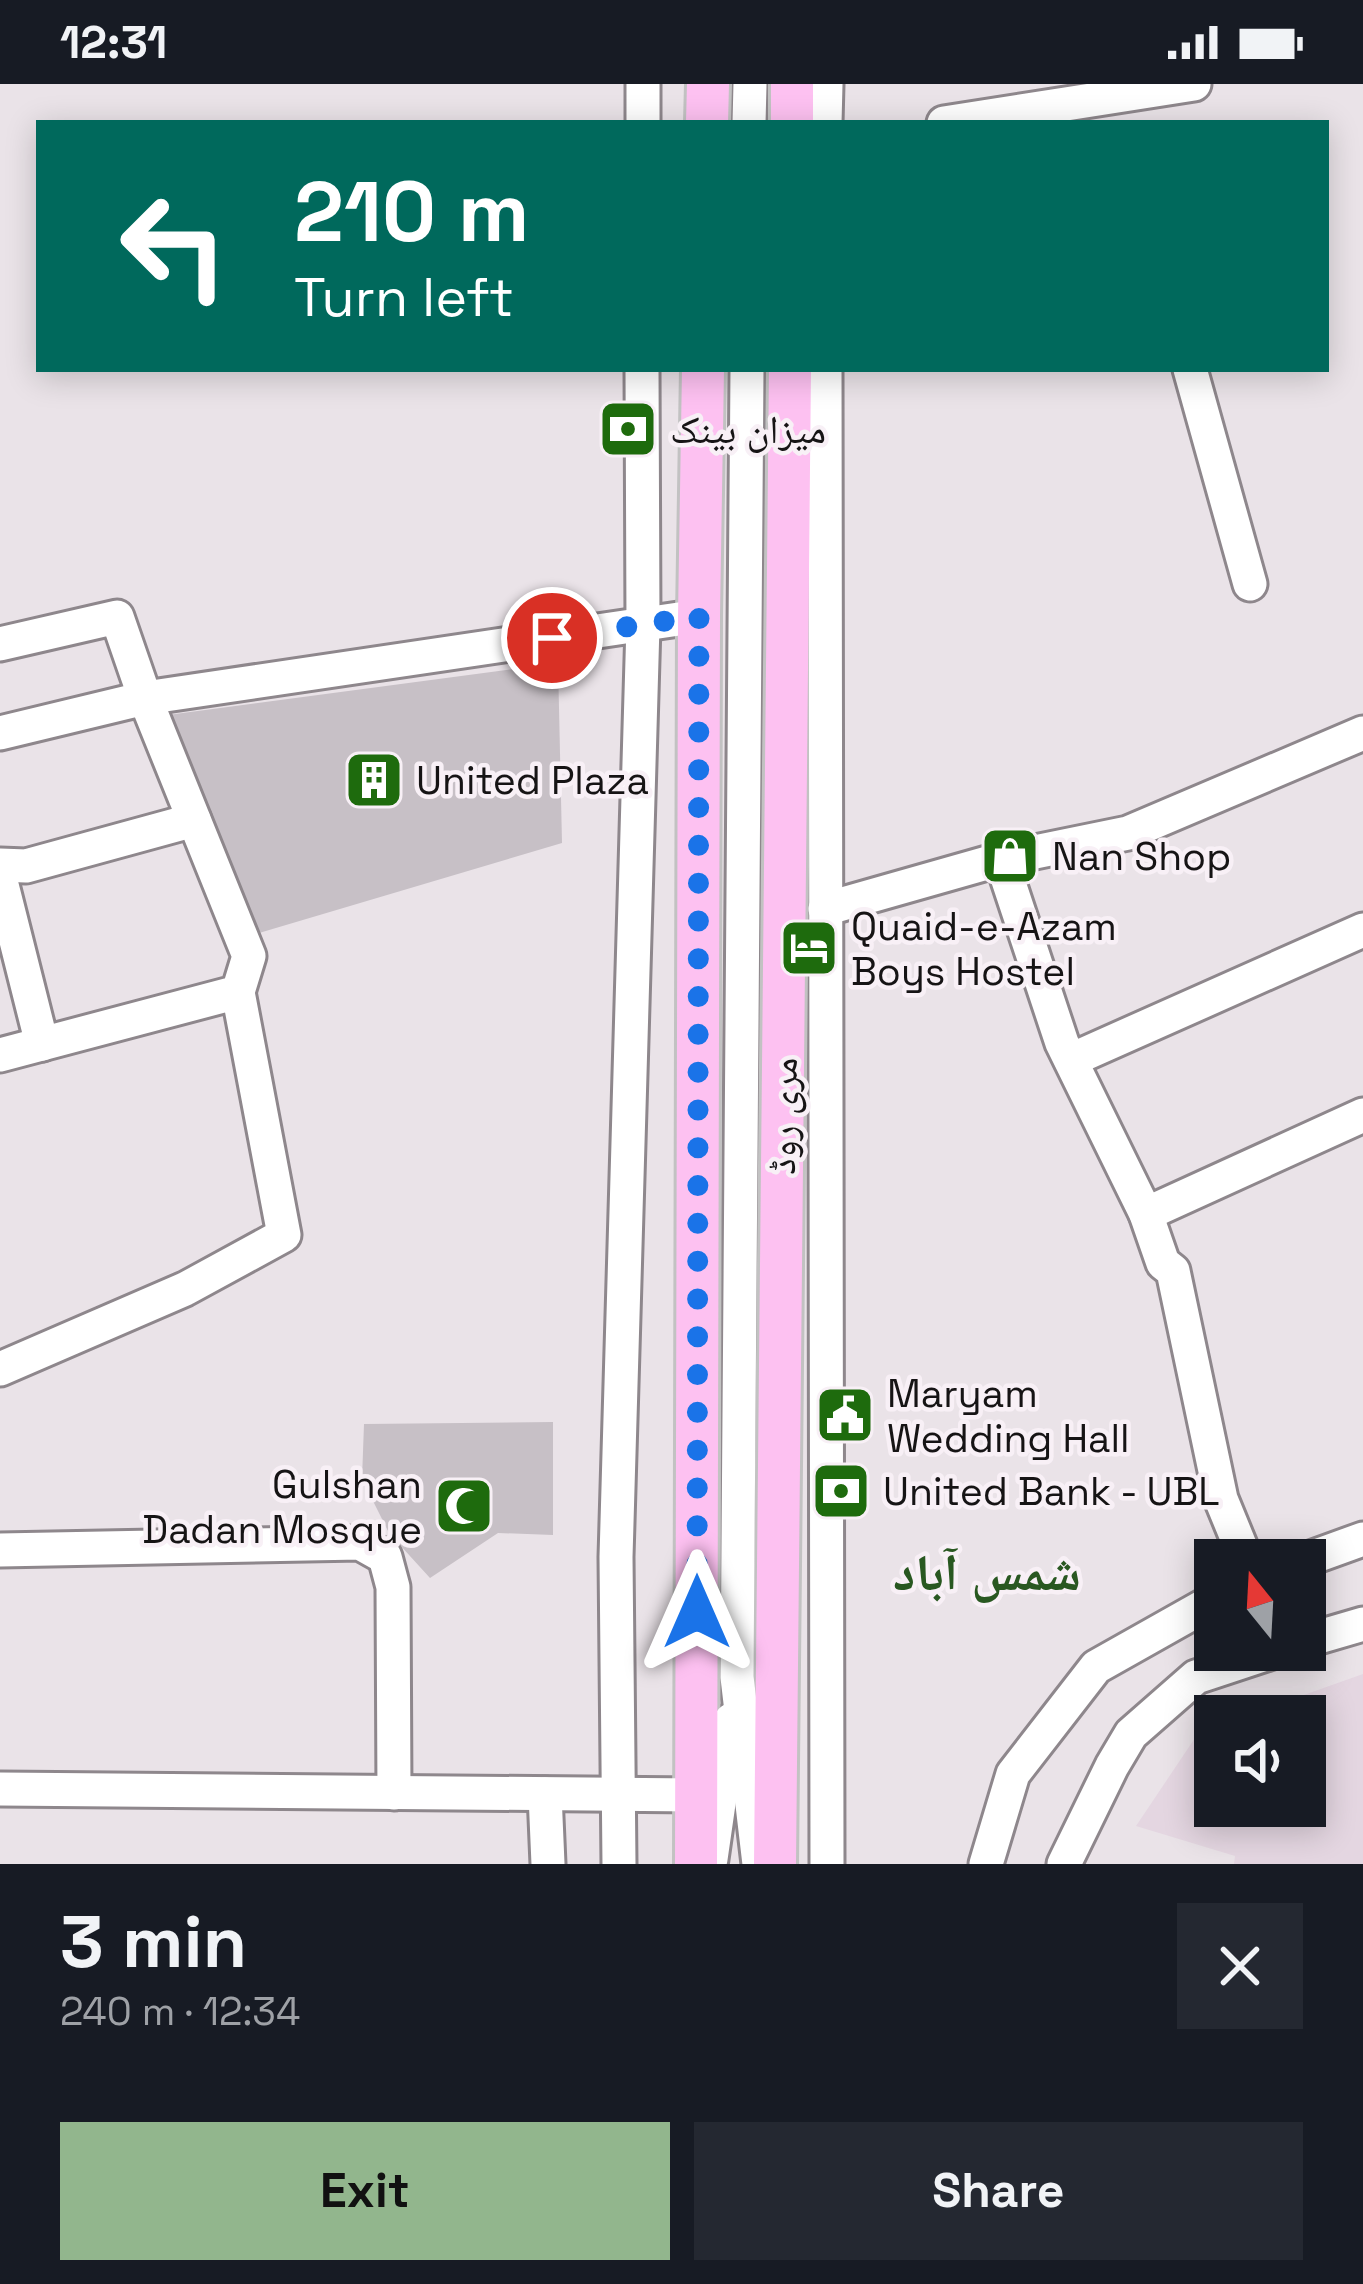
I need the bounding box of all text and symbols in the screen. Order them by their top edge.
text: 12:31 [60,14,167,71]
text: 210 m [294,158,529,266]
icon: left [96,168,252,324]
text: Turn left [294,263,514,332]
bank icon: میزان بینک [597,398,659,460]
place label: میزان بینک [670,405,826,454]
pin [501,587,603,689]
icon: arrive [519,605,585,671]
building icon: United Plaza [343,749,405,811]
place label: United Plaza [416,756,649,805]
shop icon: Nan Shop [979,825,1041,887]
place label: Nan Shop [1052,832,1231,881]
place label: Quaid-e-Azam Boys Hostel [851,902,1117,996]
hotel icon: Quaid-e-Azam Boys Hostel [778,917,840,979]
street label: مری روڈ [757,1057,808,1175]
place label: Maryam Wedding Hall [887,1369,1130,1463]
public building icon: Maryam Wedding Hall [814,1384,876,1446]
place label: Gulshan Dadan Mosque [142,1460,422,1554]
bank icon: United Bank - UBL [810,1460,872,1522]
place label: United Bank - UBL [883,1467,1220,1516]
mosque icon: Gulshan Dadan Mosque [433,1475,495,1537]
north arrow [1194,1539,1326,1671]
map controls [1194,1539,1326,1827]
district label: شمس آباد [893,1540,1081,1605]
position arrow [634,1549,760,1675]
button: sound [1194,1695,1326,1827]
text: 3 min [60,1896,247,1988]
button: close [1177,1903,1303,2029]
text: 240 m · 12:34 [60,1987,300,2036]
button: Exit [60,2122,670,2260]
button: Share [694,2122,1303,2260]

